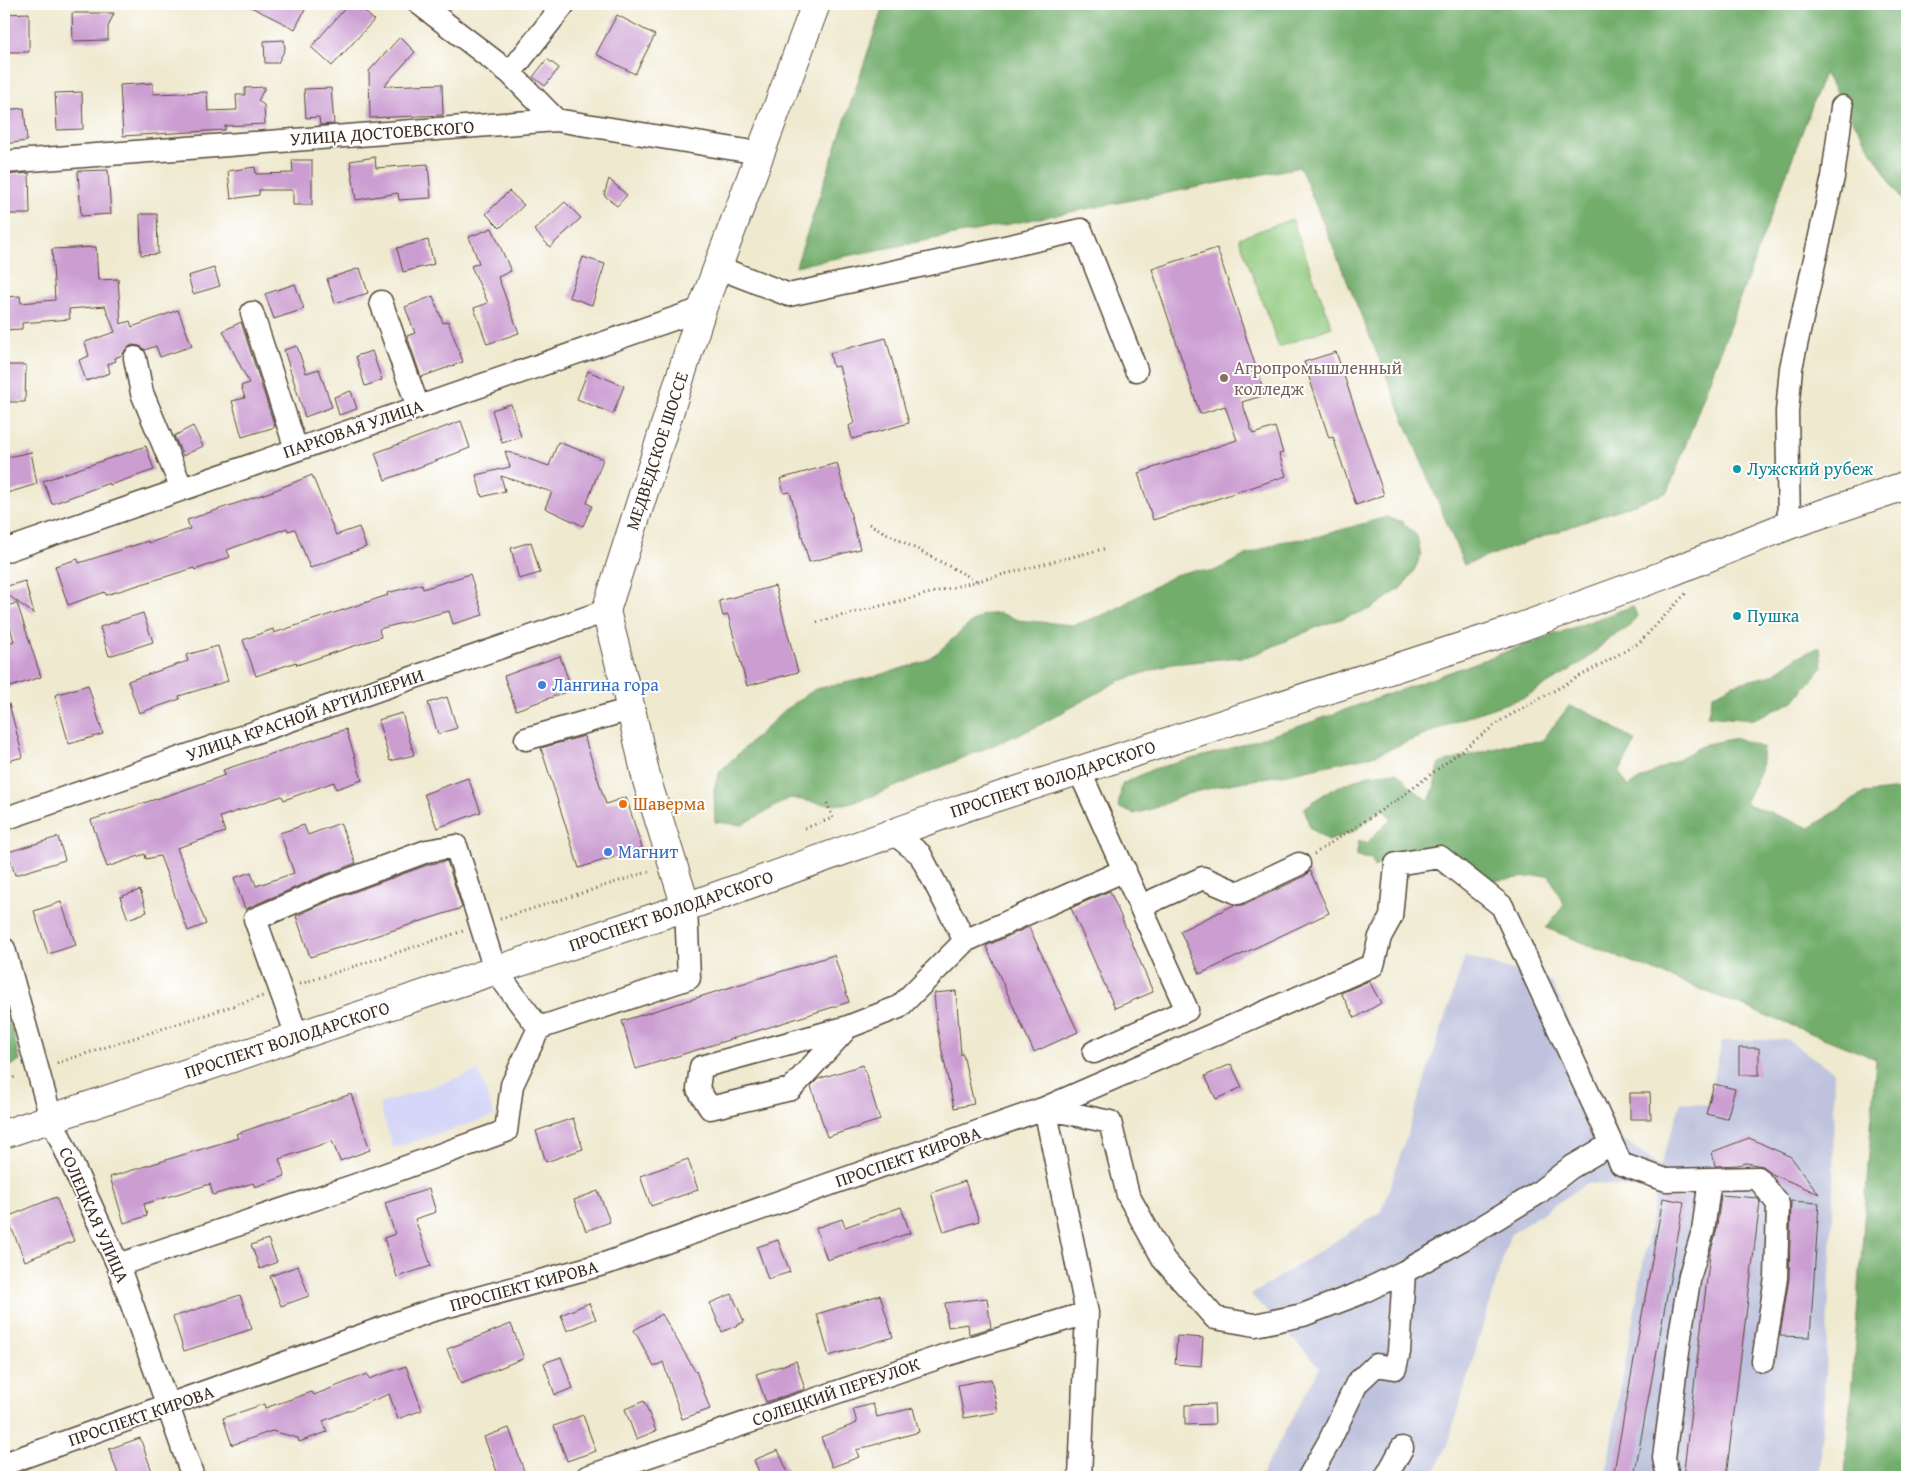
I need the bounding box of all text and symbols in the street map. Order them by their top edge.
street label: УЛИЦА ДОСТОЕВСКОГО [289,113,475,152]
place label: Агропромышленный колледж [1234,354,1402,402]
street label: МЕДВЕДСКОЕ ШОССЕ [618,368,695,534]
marker: Агропромышленный колледж [1218,372,1230,384]
street label: ПАРКОВАЯ УЛИЦА [279,392,427,465]
place label: Лужский рубеж [1747,455,1874,482]
marker: Лужский рубеж [1731,463,1743,475]
place label: Пушка [1747,602,1800,629]
marker: Пушка [1731,610,1743,622]
street label: УЛИЦА КРАСНОЙ АРТИЛЛЕРИИ [182,661,427,768]
place label: Лангина гора [552,671,659,698]
marker: Лангина гора [536,679,548,691]
street label: ПРОСПЕКТ ВОЛОДАРСКОГО [947,732,1159,825]
place label: Шаверма [633,790,705,817]
marker: Шаверма [617,798,629,810]
place label: Магнит [618,838,678,865]
marker: Магнит [602,846,614,858]
street label: ПРОСПЕКТ ВОЛОДАРСКОГО [565,863,777,958]
street label: ПРОСПЕКТ ВОЛОДАРСКОГО [181,993,393,1086]
street label: ПРОСПЕКТ КИРОВА [831,1119,985,1194]
street label: СОЛЕЦКАЯ УЛИЦА [52,1142,137,1287]
street label: ПРОСПЕКТ КИРОВА [447,1253,601,1318]
street label: СОЛЕЦКИЙ ПЕРЕУЛОК [748,1350,923,1433]
street label: ПРОСПЕКТ КИРОВА [64,1378,218,1453]

